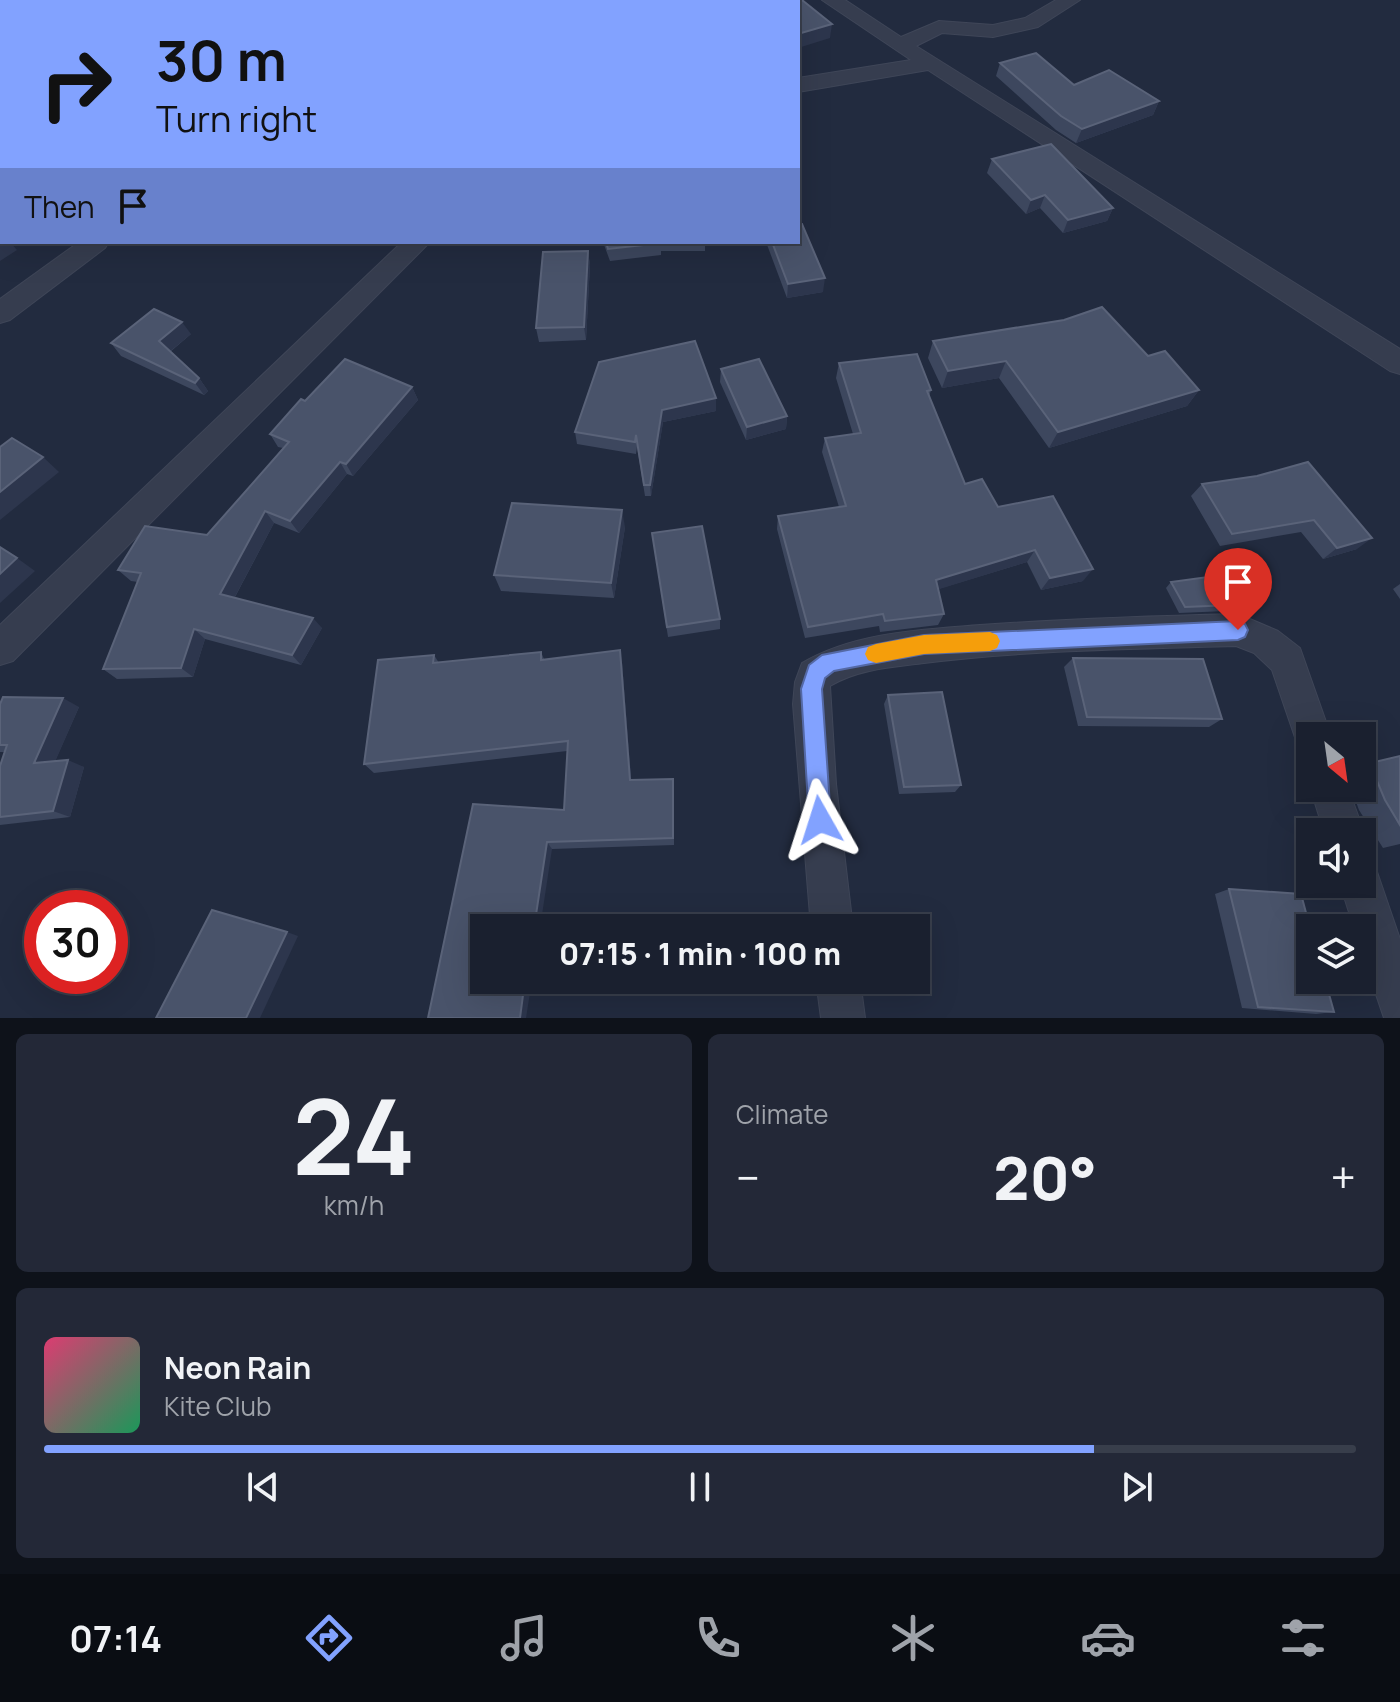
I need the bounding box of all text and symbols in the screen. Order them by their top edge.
text: 30 m [156,21,287,98]
icon: right [24,32,128,136]
text: Turn right [156,94,317,143]
icon: arrive [111,184,155,228]
text: Then [24,186,95,227]
pin [1204,548,1272,630]
icon: arrive [1216,560,1260,604]
north arrow [1296,722,1376,802]
map controls [1296,722,1376,994]
position arrow [778,778,862,862]
button: sound [1296,818,1376,898]
speed limit sign: 30 [24,890,128,994]
button: layers [1296,914,1376,994]
text: 07:15 · 1 min · 100 m [559,933,841,974]
text: 24 [292,1064,416,1206]
text: Climate [736,1096,828,1132]
text: 20° [993,1136,1097,1218]
text: − [736,1147,760,1207]
text: + [1331,1147,1356,1207]
text: km/h [324,1187,384,1223]
text: Neon Rain [164,1347,311,1388]
text: Kite Club [164,1388,271,1424]
icon: previous [241,1465,285,1509]
icon: pause [678,1465,722,1509]
icon: next [1115,1465,1159,1509]
icon: directions [301,1610,357,1666]
icon: music [496,1610,552,1666]
icon: phone [690,1610,746,1666]
icon: climate [885,1610,941,1666]
icon: car [1080,1610,1136,1666]
icon: filters [1275,1610,1331,1666]
text: 07:14 [69,1614,162,1663]

